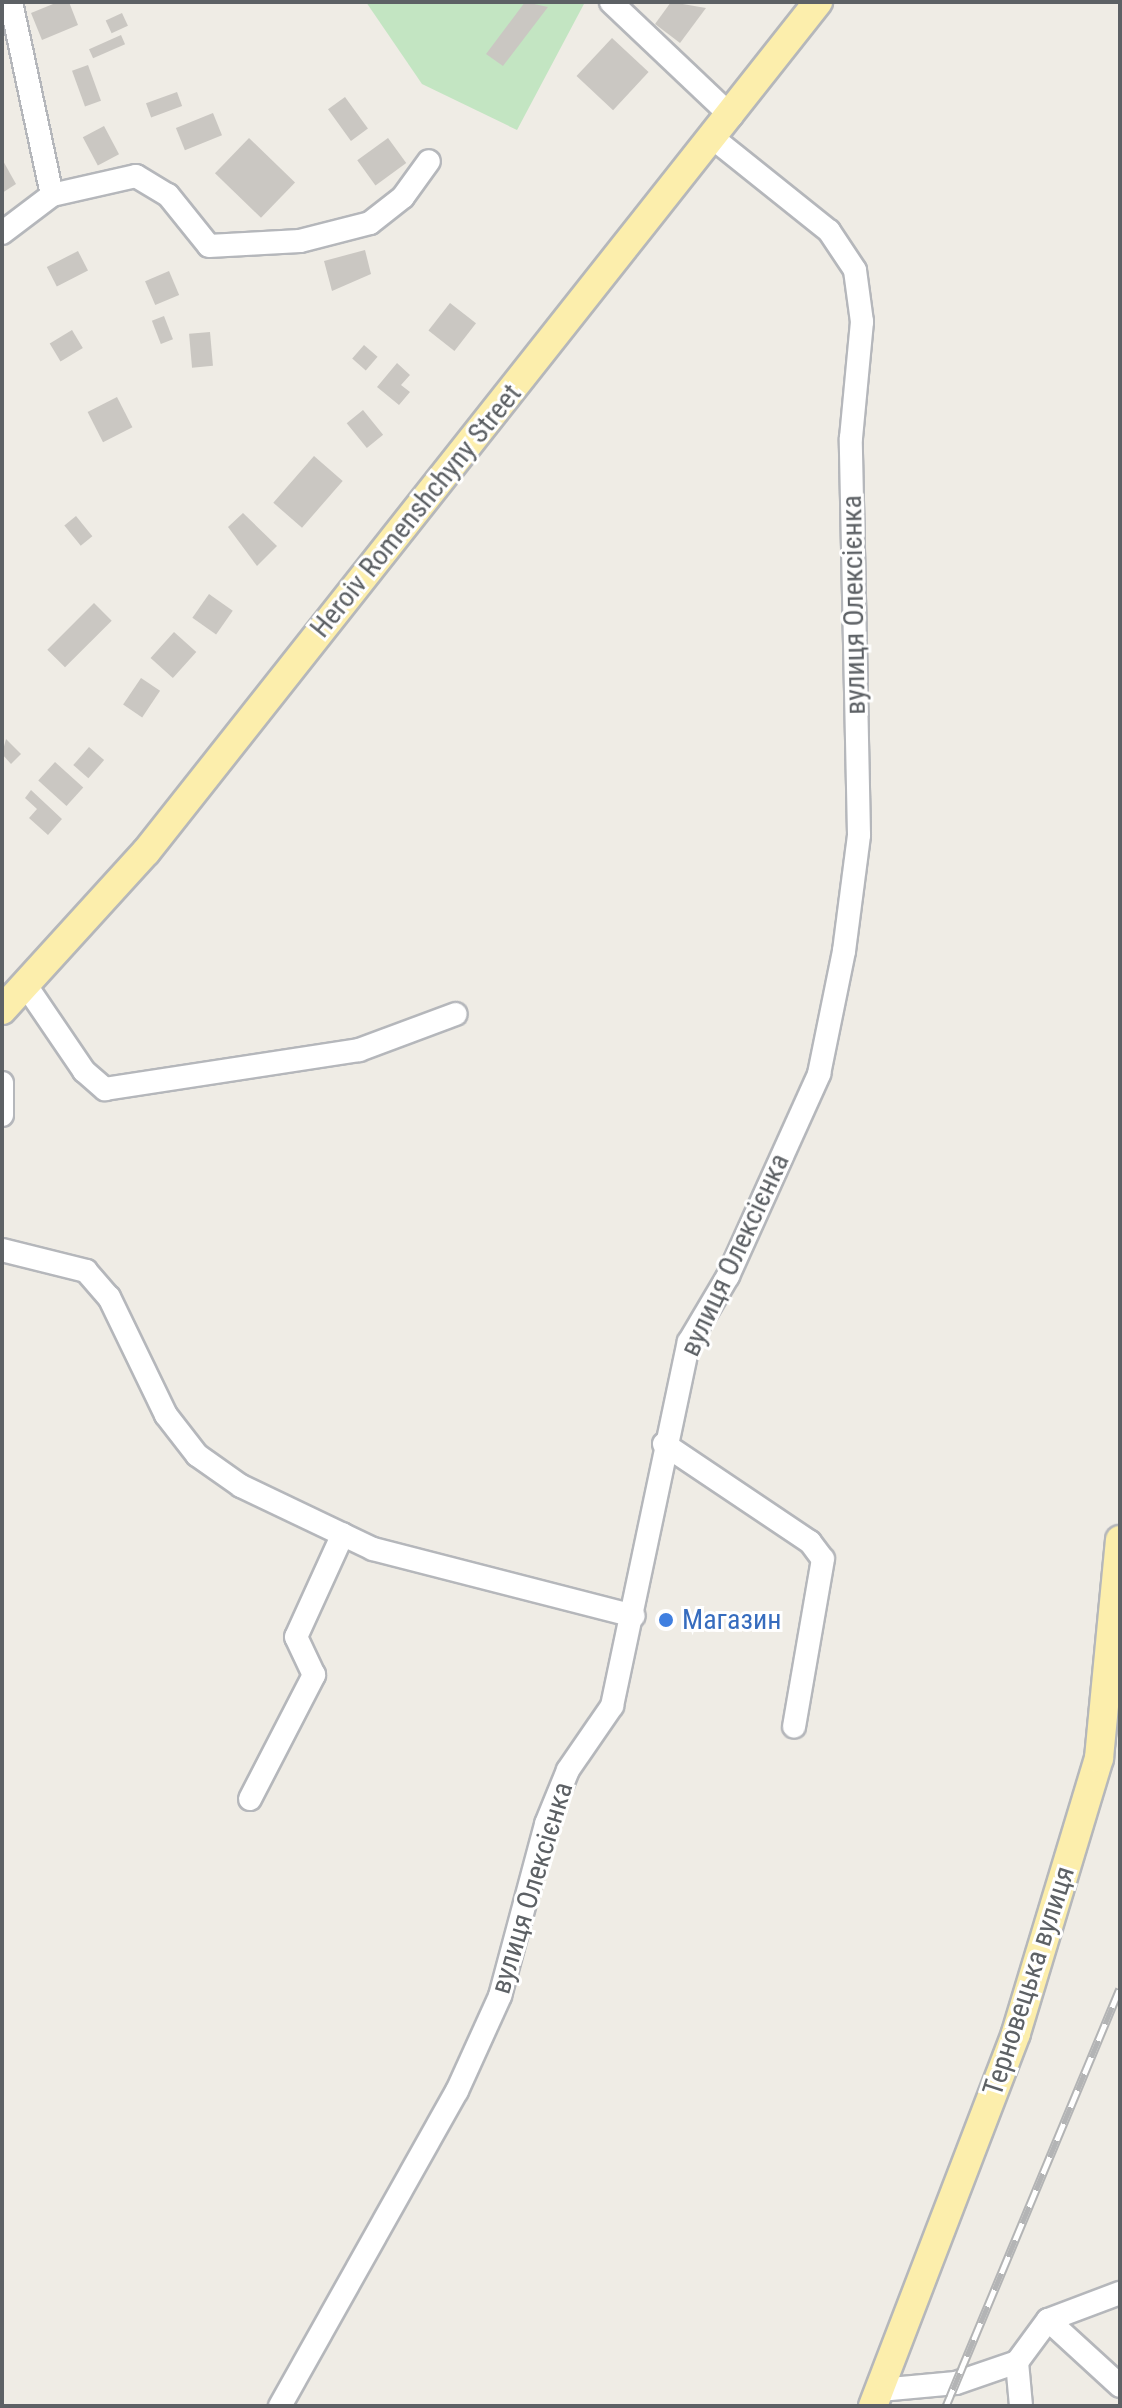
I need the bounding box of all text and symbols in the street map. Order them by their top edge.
street label: Heroiv Romenshchyny Street [304,378,528,644]
street label: вулиця Олексієнка [835,495,873,715]
street label: вулиця Олексієнка [673,1148,797,1362]
place label: Магазин [682,1603,781,1637]
marker: Магазин [657,1611,675,1629]
street label: вулиця Олексієнка [484,1778,580,1998]
street label: Терновецька вулиця [976,1862,1082,2100]

